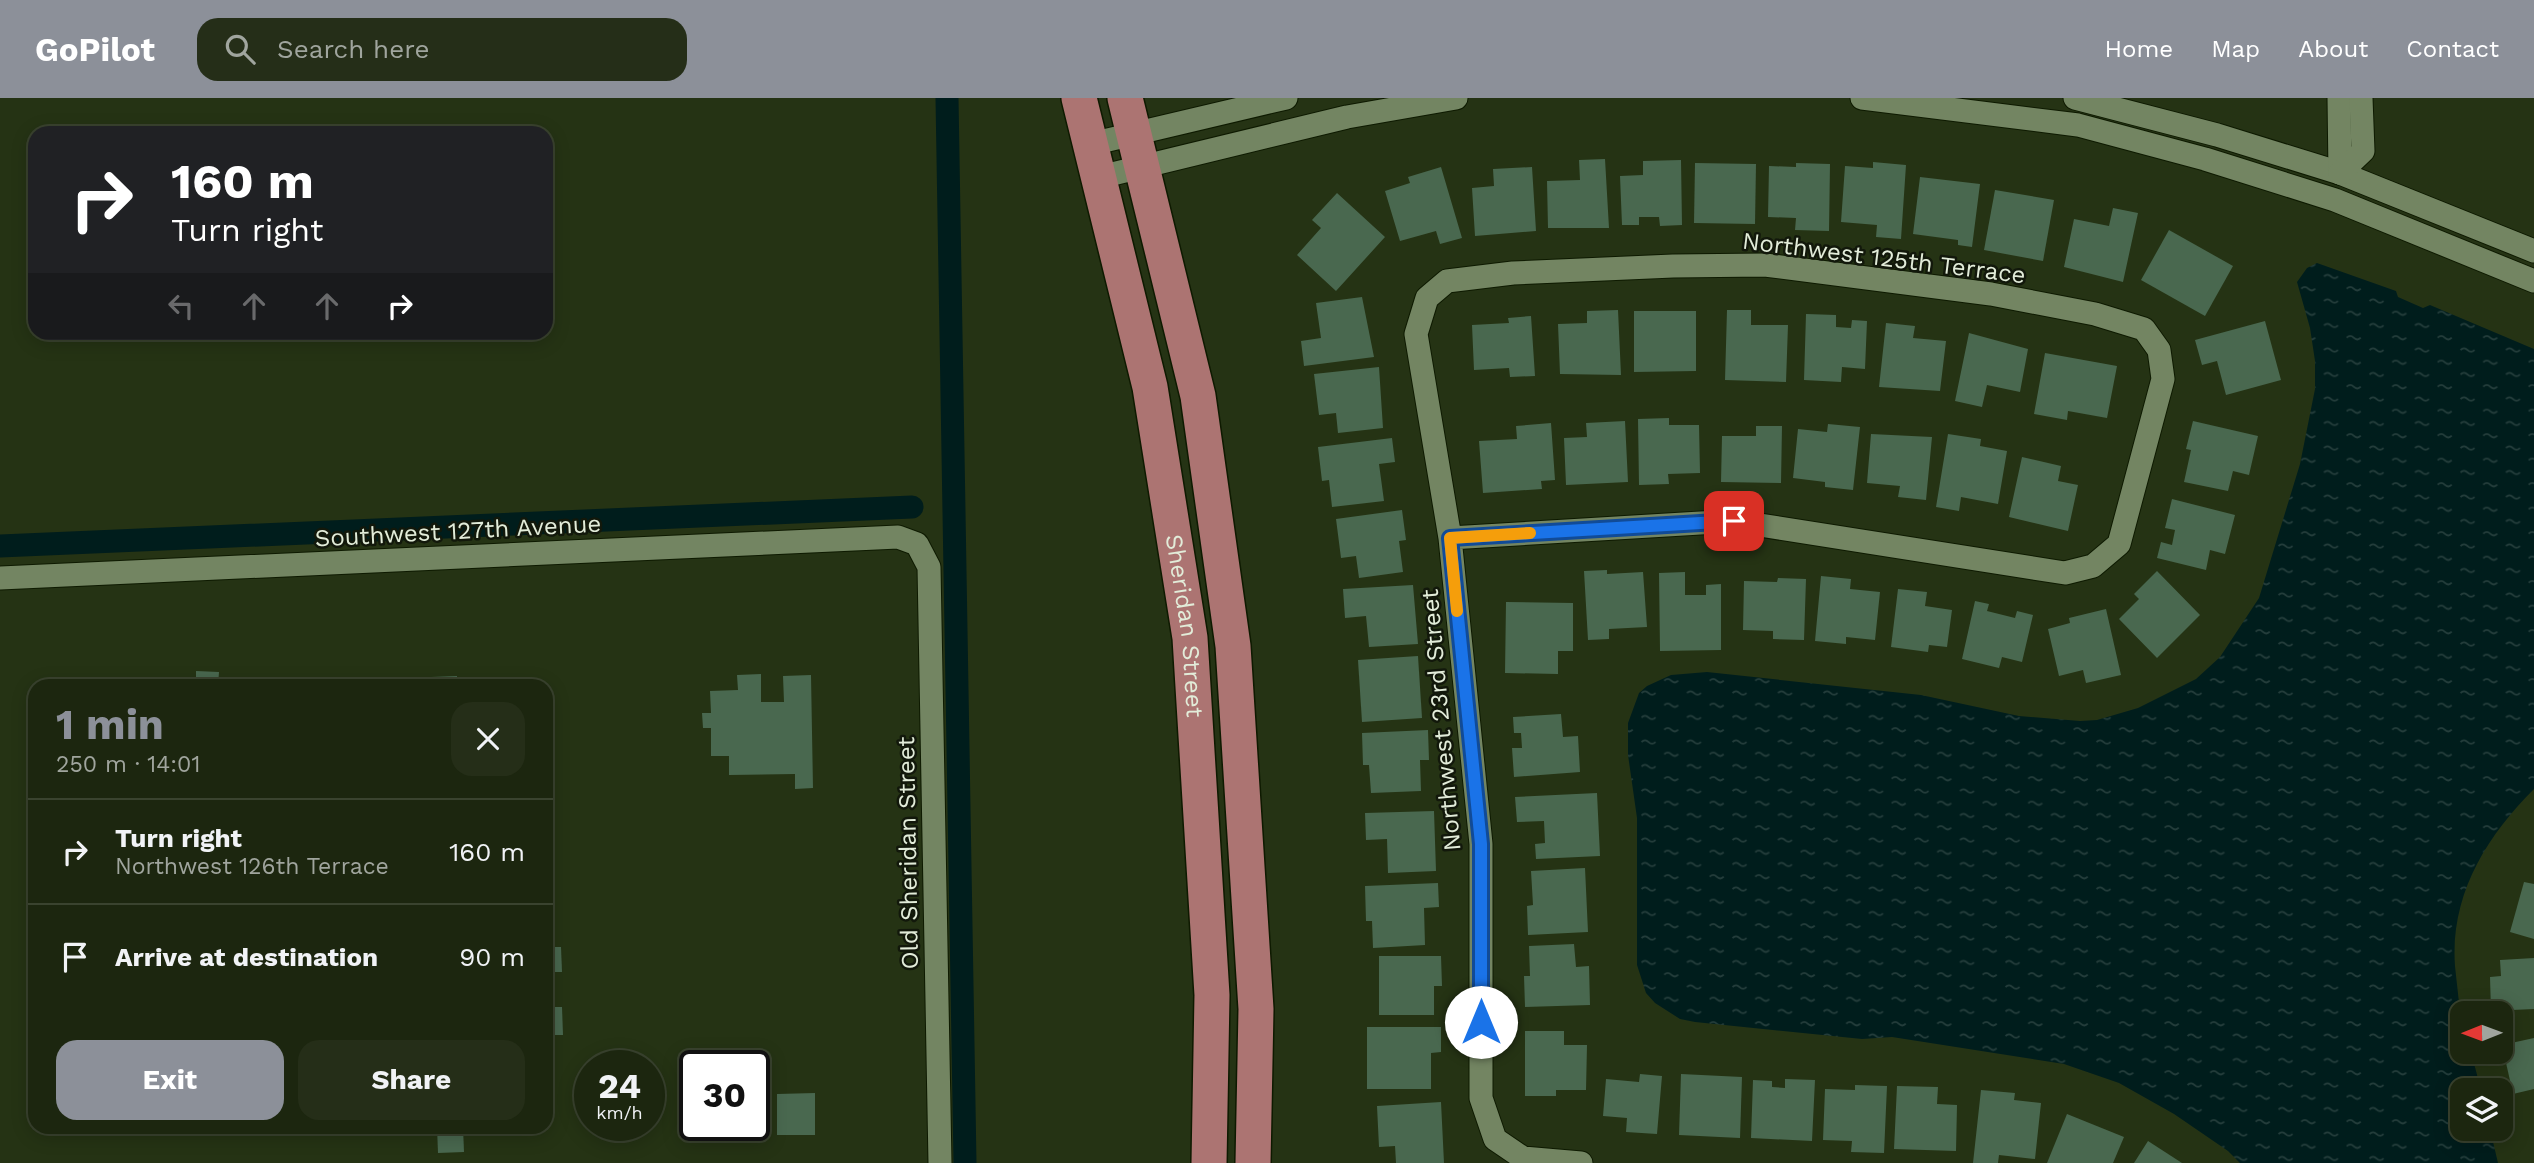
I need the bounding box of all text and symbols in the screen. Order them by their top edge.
search box [197,18,687,81]
text: GoPilot [35,30,155,69]
icon: search [221,30,259,68]
text: Search here [277,34,429,64]
text: Home [2105,35,2173,63]
text: Map [2211,35,2260,63]
text: About [2298,35,2368,63]
text: Contact [2406,35,2499,63]
text: 160 m [171,152,314,210]
icon: right [56,154,147,245]
text: Turn right [171,211,323,249]
street label: Northwest 125th Terrace [1741,227,2027,289]
icon: left [162,287,200,325]
icon: ahead [235,287,273,325]
icon: ahead [308,287,346,325]
icon: right [381,287,419,325]
pin [1704,491,1764,551]
icon: arrive [1715,502,1753,540]
street label: Southwest 127th Avenue [314,510,602,552]
street label: Sheridan Street [1160,532,1209,718]
street label: Northwest 23rd Street [1416,588,1466,852]
text: 1 min [56,700,164,749]
button: close [451,702,525,776]
street label: Old Sheridan Street [892,736,924,970]
text: 250 m · 14:01 [56,751,200,778]
text: Turn right [115,823,242,853]
icon: right [56,833,94,871]
text: 160 m [449,837,525,867]
text: Northwest 126th Terrace [115,853,389,880]
icon: arrive [56,938,94,976]
text: Arrive at destination [115,942,378,972]
text: 90 m [459,942,525,972]
position arrow [1444,985,1518,1059]
north arrow [2450,1001,2513,1064]
map controls [2450,1001,2513,1141]
button: Exit [56,1040,284,1120]
button: Share [298,1040,525,1120]
speed limit sign: 30 [679,1050,770,1141]
text: 24 [598,1065,641,1107]
button: layers [2450,1078,2513,1141]
text: km/h [596,1102,643,1123]

